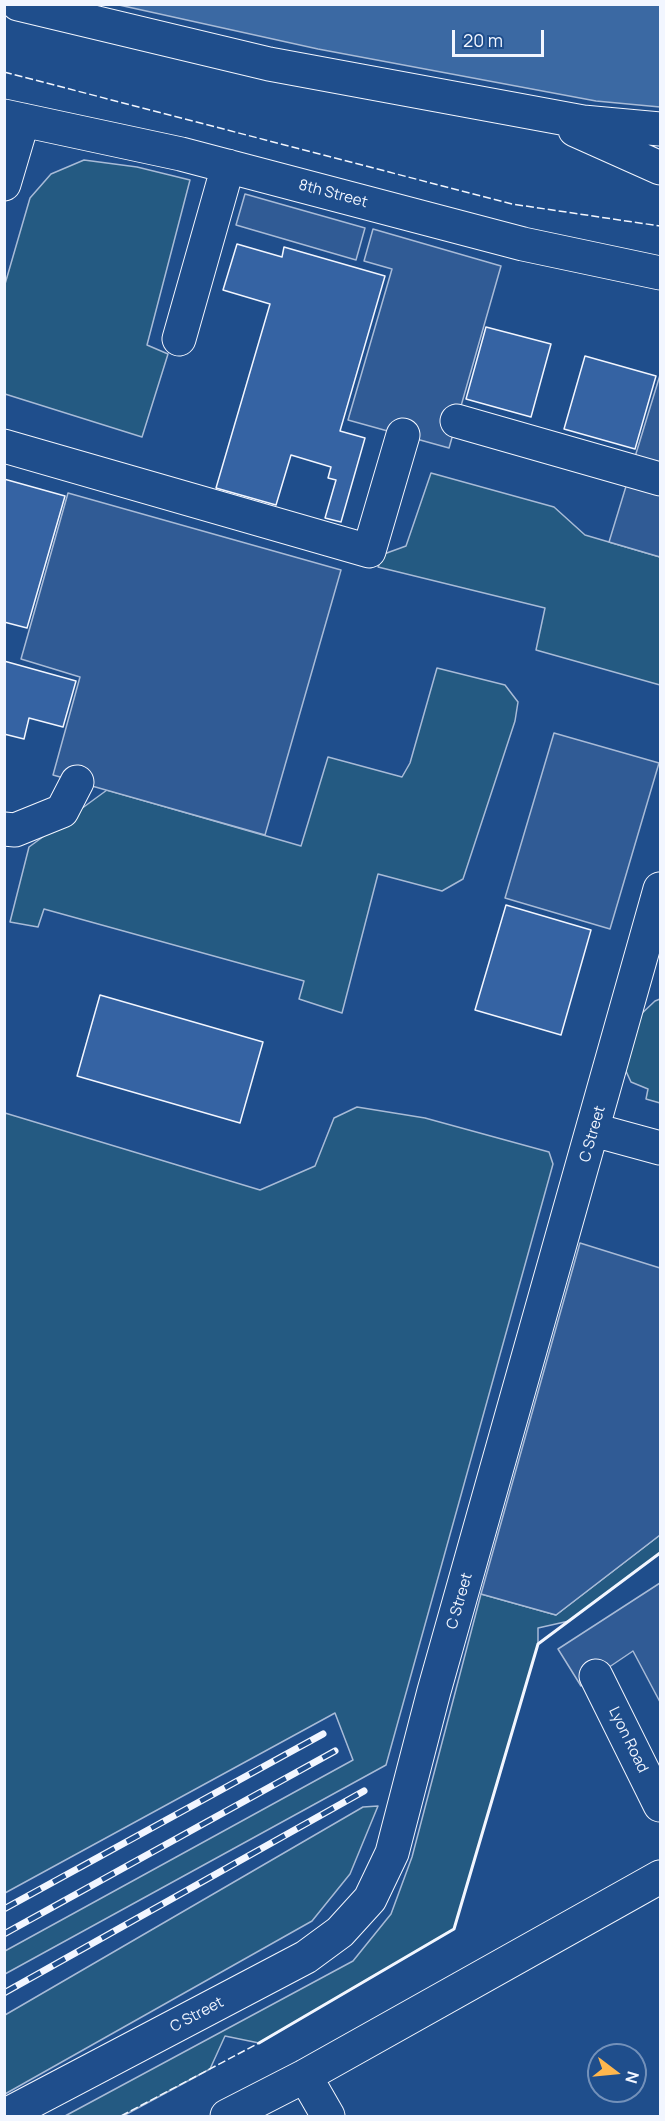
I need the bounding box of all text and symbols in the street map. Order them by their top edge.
scale bar [455,18,546,56]
text: 20 m [463,28,503,52]
street label: 8th Street [297,176,369,212]
street label: C Street [576,1104,610,1164]
street label: C Street [443,1571,477,1631]
street label: Lyon Road [604,1704,652,1776]
street label: C Street [167,1993,227,2037]
north arrow [587,2043,647,2103]
text: N [620,2069,645,2086]

